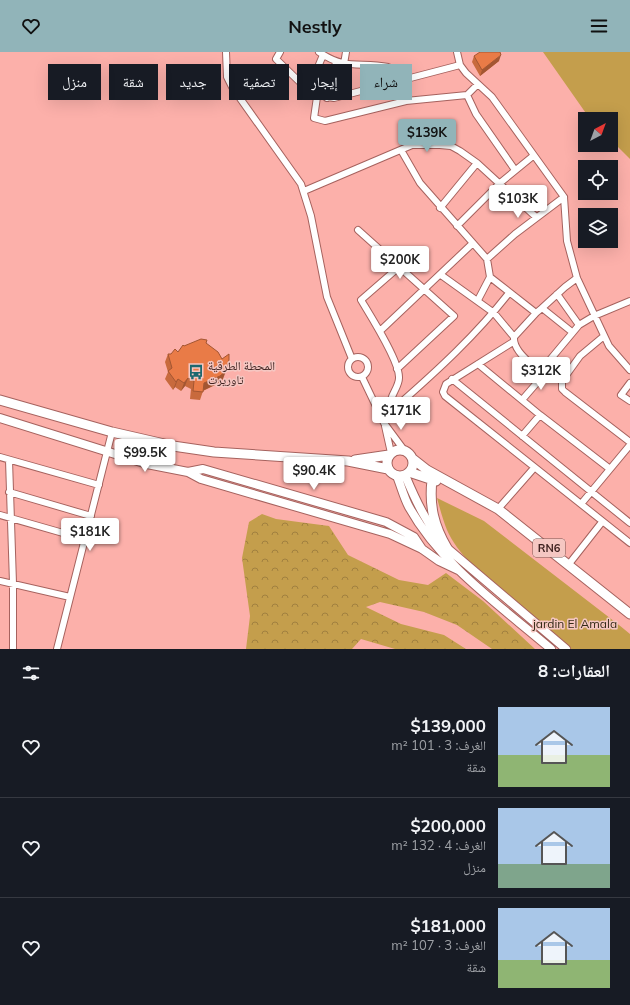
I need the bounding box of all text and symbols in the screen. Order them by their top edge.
icon: heart [20,15,42,37]
text: Nestly [288,15,342,38]
icon: menu [588,15,610,37]
chip: منزل [48,64,101,100]
chip: شقة [109,64,158,100]
chip: جديد [166,64,221,100]
chip: تصفية [229,64,289,100]
chip: إيجار [297,64,352,100]
chip: شراء [360,64,412,100]
north arrow [578,112,618,152]
map controls [578,112,618,248]
pin: $139K [399,119,455,153]
text: $139K [407,124,447,140]
button: locate [578,160,618,200]
pin: $103K [490,185,546,219]
text: $103K [498,190,538,206]
button: layers [578,208,618,248]
pin: $200K [372,246,428,280]
text: $200K [380,251,420,267]
pin: $312K [513,357,569,391]
place label: المحطة الطرقية تاوريرت [208,358,275,387]
text: $312K [521,362,561,378]
bus stop icon: المحطة الطرقية تاوريرت [187,363,205,381]
pin: $171K [373,397,429,431]
text: $171K [381,402,421,418]
pin: $99.5K [112,439,178,473]
text: $99.5K [123,444,167,460]
pin: $90.4K [281,457,347,491]
text: $90.4K [292,462,336,478]
pin: $181K [62,518,118,552]
text: $181K [70,523,110,539]
road number: RN6 [533,539,565,557]
park label: jardin El Amala [532,616,617,631]
text: العقارات: 8 [538,660,610,681]
icon: filters [20,662,42,684]
text: $139,000 [410,715,486,736]
icon: home [530,723,578,771]
icon: heart [20,736,42,758]
text: الغرف: 3 · 101 m² [391,737,486,753]
text: شقة [467,759,486,775]
text: $200,000 [410,815,486,836]
icon: home [530,824,578,872]
icon: heart [20,837,42,859]
text: الغرف: 4 · 132 m² [391,837,486,853]
text: منزل [463,859,486,875]
text: $181,000 [410,915,486,936]
icon: home [530,924,578,972]
icon: heart [20,937,42,959]
text: الغرف: 3 · 107 m² [391,937,486,953]
text: شقة [467,959,486,975]

